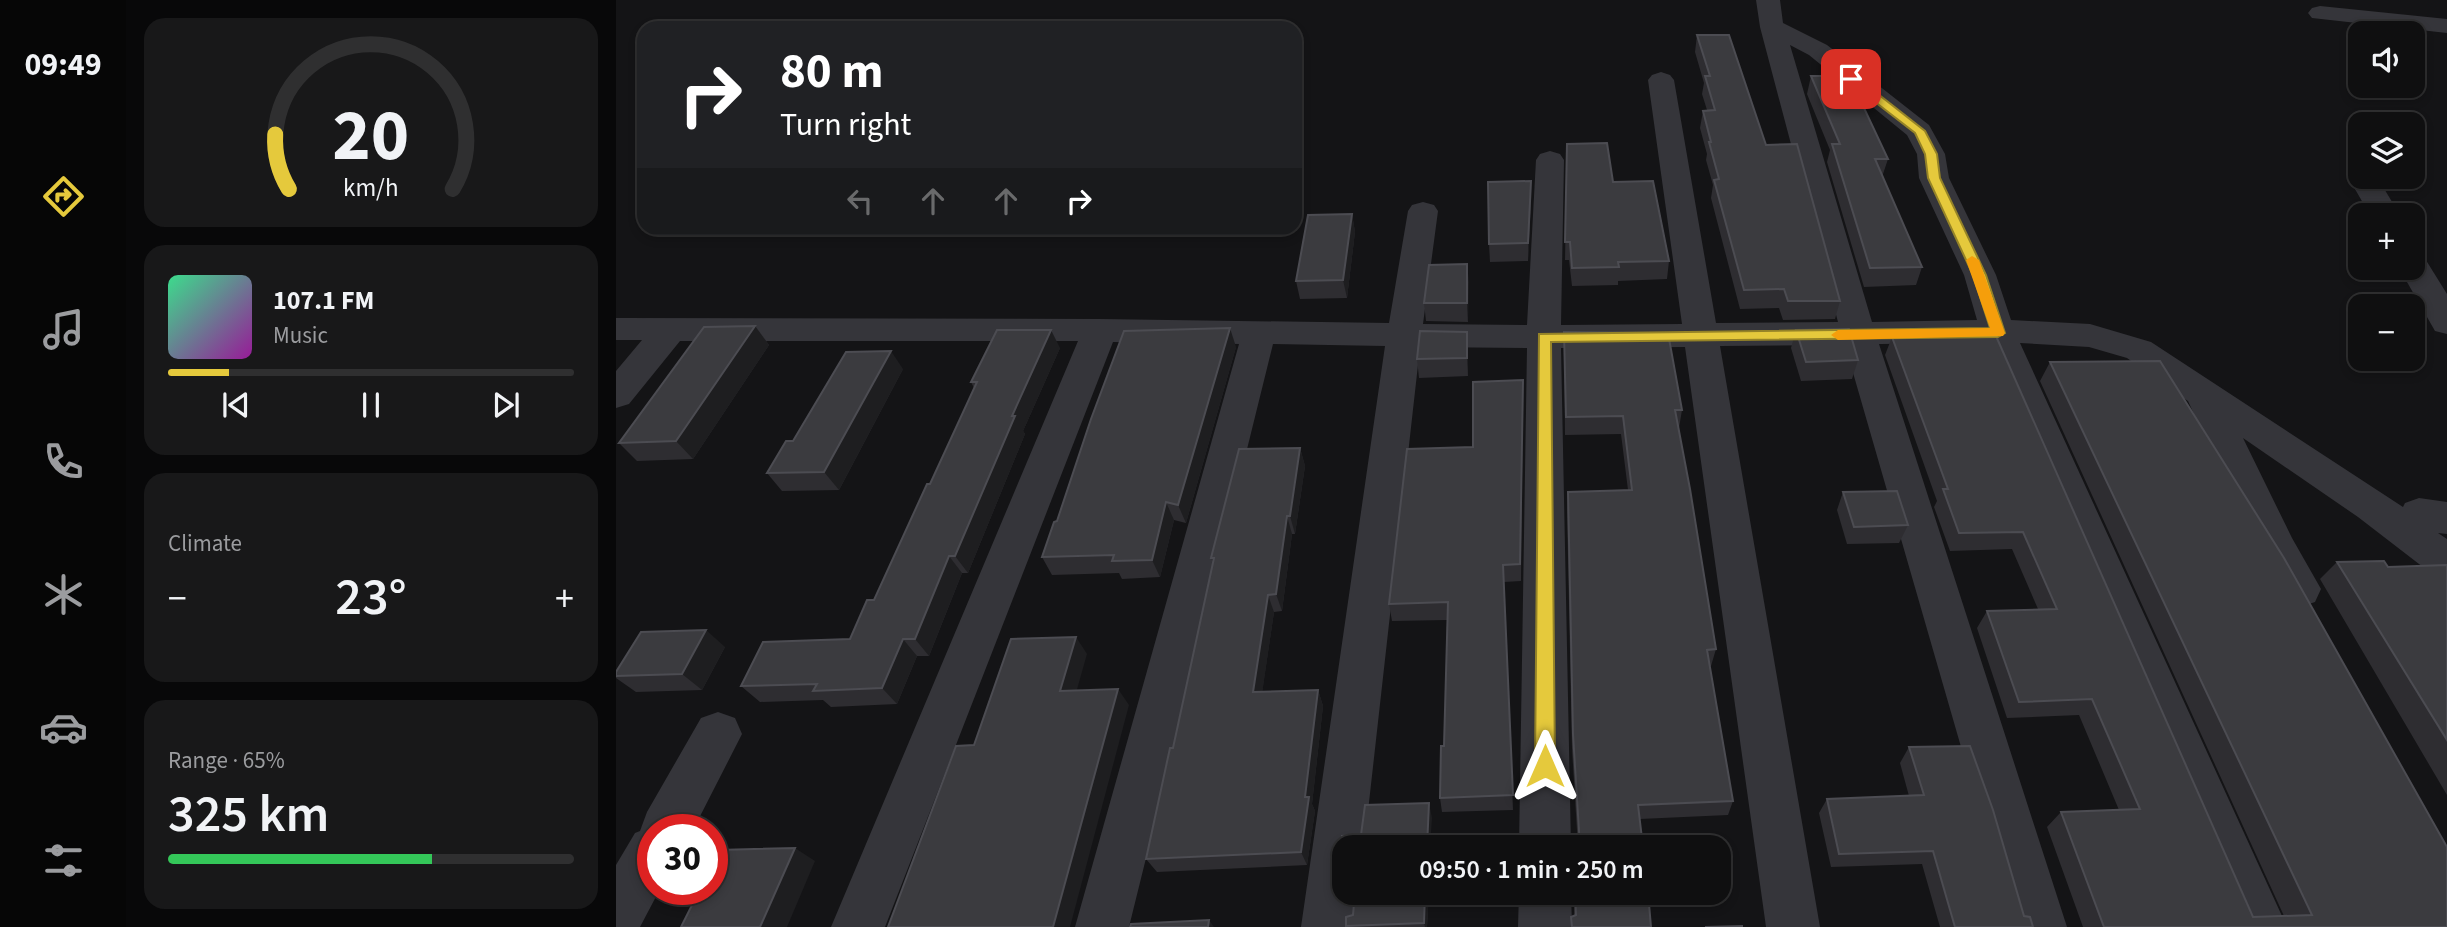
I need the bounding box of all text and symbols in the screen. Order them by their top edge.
map controls [2348,21,2425,371]
button: sound [2348,21,2425,98]
text: 80 m [780,37,884,107]
text: 09:49 [24,42,102,88]
icon: right [665,49,756,140]
pin [1821,49,1881,109]
icon: arrive [1832,60,1870,98]
text: 20 [333,84,409,188]
text: Turn right [780,102,911,148]
button: layers [2348,112,2425,189]
text: km/h [343,169,399,205]
icon: directions [39,172,88,221]
icon: left [841,182,879,220]
icon: ahead [914,182,952,220]
icon: ahead [987,182,1025,220]
icon: right [1060,182,1098,220]
button: + [2348,203,2425,280]
text: 107.1 FM [273,282,374,319]
button: − [2348,294,2425,371]
icon: music [39,305,88,354]
text: Music [273,319,328,352]
icon: previous [217,386,255,424]
icon: pause [352,386,390,424]
icon: next [487,386,525,424]
icon: phone [39,437,88,486]
text: Climate [168,527,242,560]
text: 23° [335,561,407,635]
icon: climate [39,570,88,619]
text: − [168,572,187,626]
text: + [555,572,574,626]
icon: car [39,703,88,752]
position arrow [1508,729,1582,803]
text: Range · 65% [168,744,285,777]
text: 325 km [168,778,329,852]
speed limit sign: 30 [637,814,728,905]
icon: filters [39,836,88,885]
text: 09:50 · 1 min · 250 m [1419,851,1644,888]

